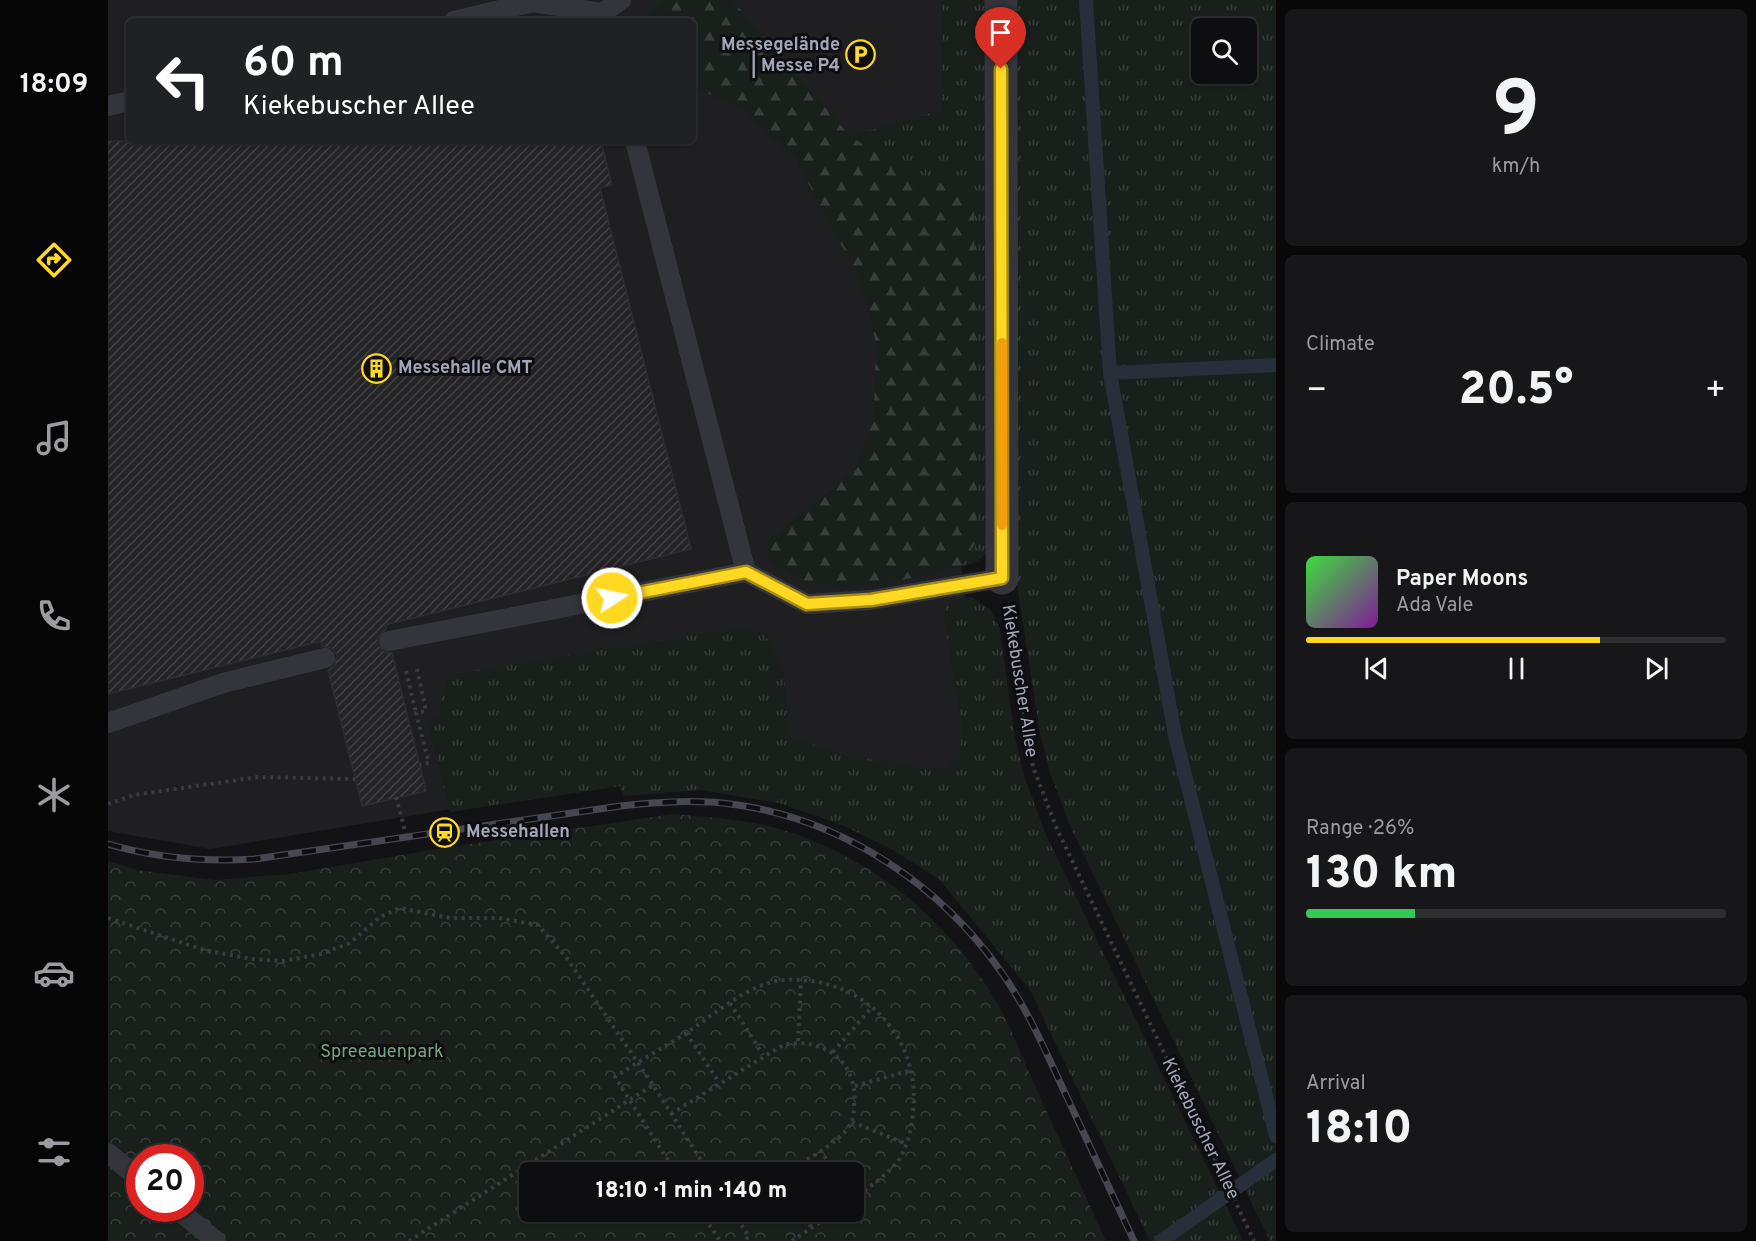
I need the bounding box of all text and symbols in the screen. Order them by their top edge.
pin [975,7,1026,69]
icon: arrive [984,16,1017,49]
map controls [1191,18,1257,84]
button: search [1191,18,1257,84]
place label: Messegelände | Messe P4 [721,34,840,78]
text: 60 m [243,38,344,91]
parking icon: Messegelände | Messe P4 [845,39,877,71]
icon: left [144,42,222,120]
text: 9 [1492,65,1540,164]
text: 18:09 [20,68,88,102]
text: Kiekebuscher Allee [243,90,475,124]
text: km/h [1492,154,1540,180]
icon: directions [33,239,75,281]
text: Climate [1306,332,1375,358]
building icon: Messehalle CMT [361,352,393,384]
place label: Messehalle CMT [398,357,533,380]
text: 20.5° [1459,363,1573,420]
text: − [1306,371,1327,413]
text: + [1705,371,1726,413]
icon: music [33,417,75,459]
position arrow [580,566,644,630]
text: Paper Moons [1396,566,1528,593]
text: Ada Vale [1396,593,1473,619]
icon: phone [33,595,75,637]
street label: Kiekebuscher Allee [996,603,1042,759]
icon: previous [1360,652,1393,685]
icon: pause [1500,652,1533,685]
icon: next [1640,652,1673,685]
icon: climate [33,774,75,816]
station icon: Messehallen [429,816,461,848]
text: Range · 26% [1306,816,1414,842]
place label: Messehallen [466,821,570,844]
text: 130 km [1306,847,1457,904]
icon: car [33,952,75,994]
park label: Spreeauenpark [320,1041,444,1064]
street label: Kiekebuscher Allee [1156,1055,1244,1203]
text: Arrival [1306,1071,1366,1097]
text: 18:10 [1306,1102,1412,1159]
icon: filters [33,1131,75,1173]
speed limit sign: 20 [126,1144,204,1222]
text: 18:10 · 1 min · 140 m [596,1178,787,1205]

